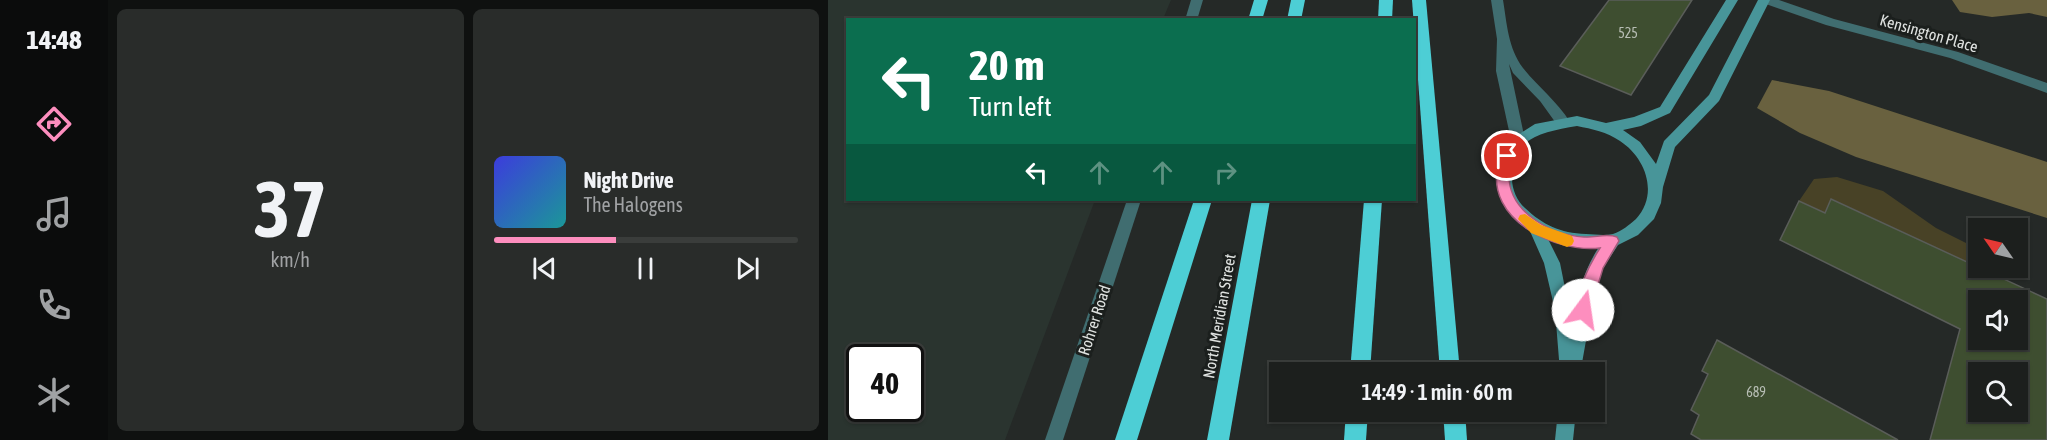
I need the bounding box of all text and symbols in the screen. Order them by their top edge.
street label: Kensington Place [1878,10,1980,57]
text: 14:48 [26,24,82,55]
house number: 525 [1618,25,1638,41]
text: 20 m [969,41,1044,89]
icon: left [870,42,948,120]
text: Turn left [969,91,1052,122]
icon: directions [33,103,75,145]
pin [1481,130,1532,181]
icon: arrive [1490,139,1523,172]
icon: left [1020,156,1053,189]
icon: ahead [1083,156,1116,189]
icon: ahead [1146,156,1179,189]
icon: right [1209,156,1242,189]
text: 37 [254,164,327,254]
text: Night Drive [584,167,674,193]
icon: music [33,193,75,235]
text: The Halogens [584,193,683,216]
north arrow [1968,218,2028,278]
map controls [1968,218,2028,422]
text: km/h [270,248,310,271]
icon: previous [528,252,561,285]
icon: pause [629,252,662,285]
icon: next [731,252,764,285]
street label: North Meridian Street [1199,252,1239,380]
position arrow [1551,278,1615,342]
street label: Rohrer Road [1074,283,1114,357]
icon: phone [33,284,75,326]
button: sound [1968,290,2028,350]
speed limit sign: 40 [846,344,924,422]
button: search [1968,362,2028,422]
icon: climate [33,374,75,416]
text: 14:49 · 1 min · 60 m [1361,379,1513,405]
house number: 689 [1746,384,1766,400]

